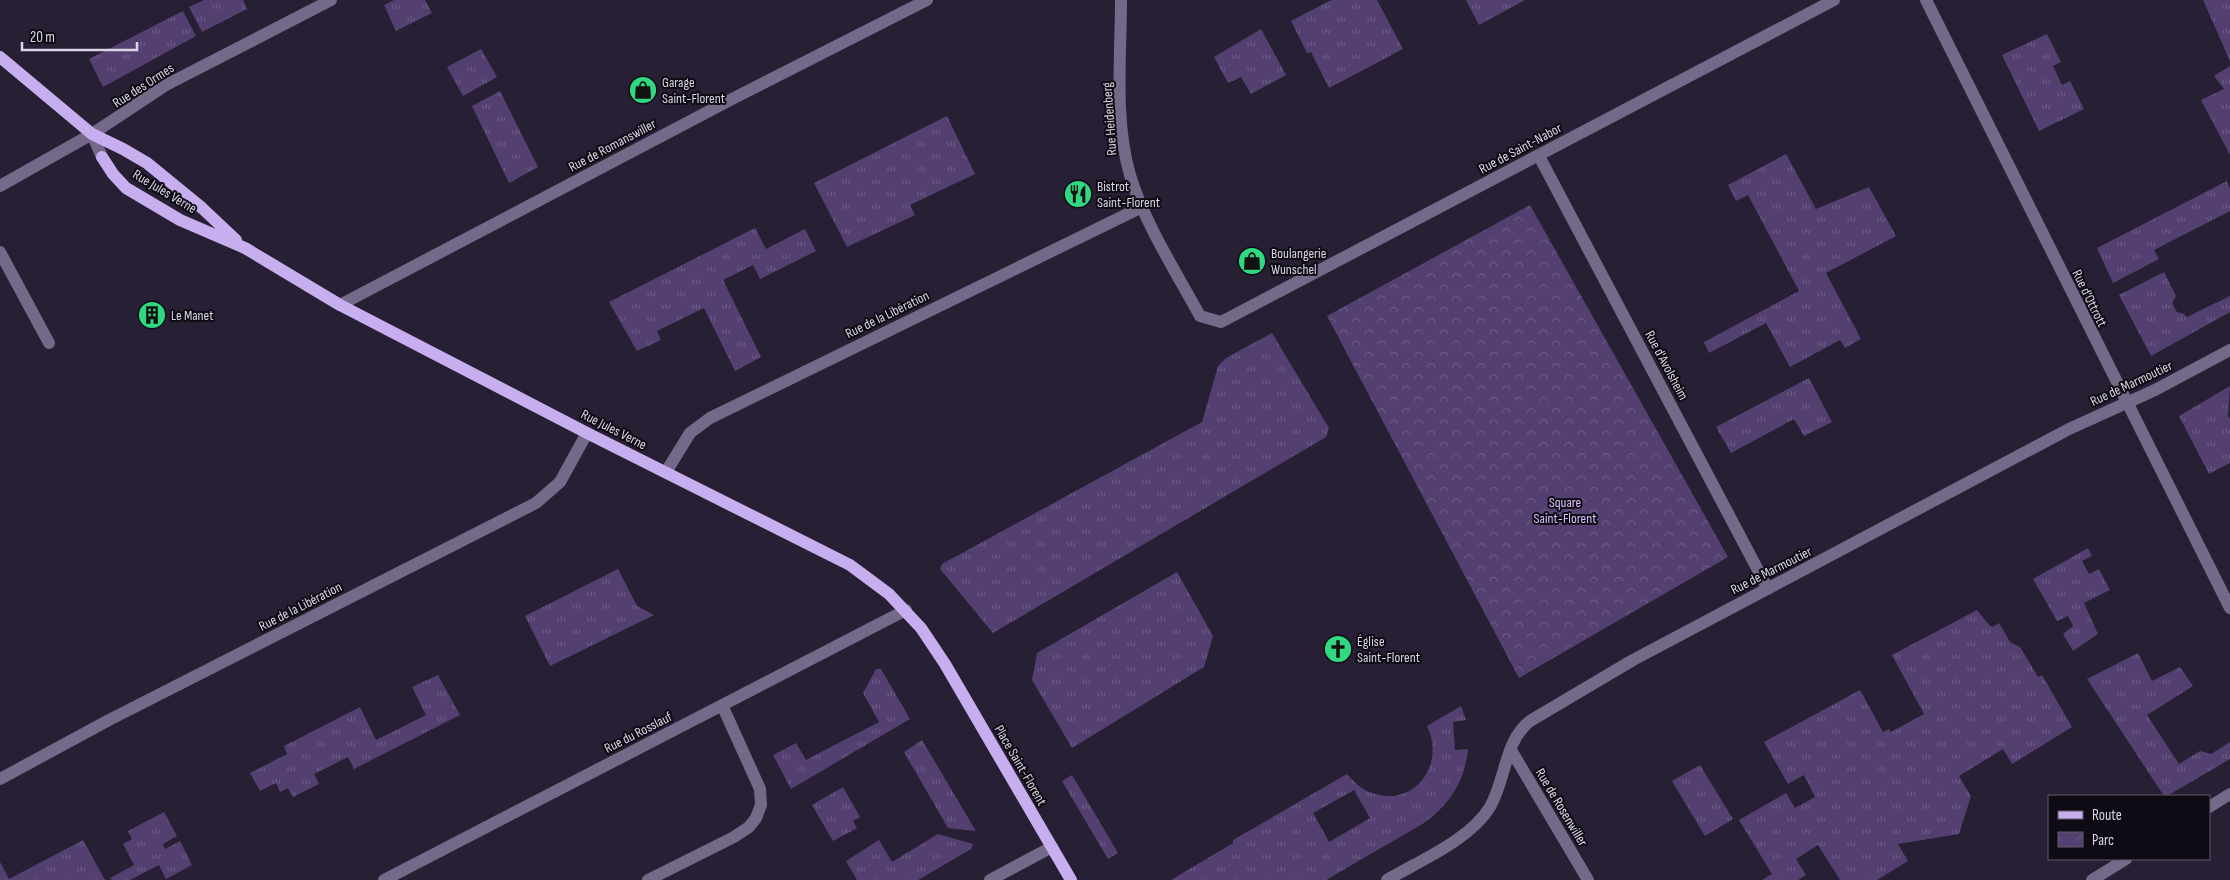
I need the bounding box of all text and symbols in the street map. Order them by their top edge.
scale bar [22,20,138,52]
text: 20 m [30,28,55,47]
street label: Rue des Ormes [110,59,177,111]
place label: Garage Saint-Florent [662,74,725,107]
shop icon: Garage Saint-Florent [628,75,658,105]
street label: Rue Heidenberg [1098,81,1121,156]
street label: Rue de Romanswiller [566,115,659,176]
street label: Rue de Saint-Nabor [1476,119,1565,177]
street label: Rue Jules Verne [130,166,200,217]
place label: Bistrot Saint-Florent [1097,178,1160,211]
restaurant icon: Bistrot Saint-Florent [1063,179,1093,209]
place label: Boulangerie Wunschel [1271,245,1326,278]
shop icon: Boulangerie Wunschel [1237,246,1267,276]
street label: Rue d'Ottrott [2068,267,2111,330]
street label: Rue de la Libération [843,287,932,342]
building icon: Le Manet [137,300,167,330]
place label: Le Manet [171,307,213,324]
street label: Rue d'Avolsheim [1641,328,1692,403]
street label: Rue de Marmoutier [2087,357,2175,410]
street label: Rue Jules Verne [578,406,649,453]
park label: Square Saint-Florent [1534,494,1597,527]
street label: Rue de Marmoutier [1728,543,1815,598]
street label: Rue de la Libération [256,578,345,635]
place label: Église Saint-Florent [1357,633,1420,666]
church icon: Église Saint-Florent [1323,634,1353,664]
street label: Rue du Rosslauf [601,708,676,757]
street label: Place Saint-Florent [991,722,1051,809]
street label: Rue de Rosenwiller [1532,765,1592,849]
legend [2048,795,2210,860]
text: Route [2092,806,2122,825]
text: Parc [2092,831,2114,850]

